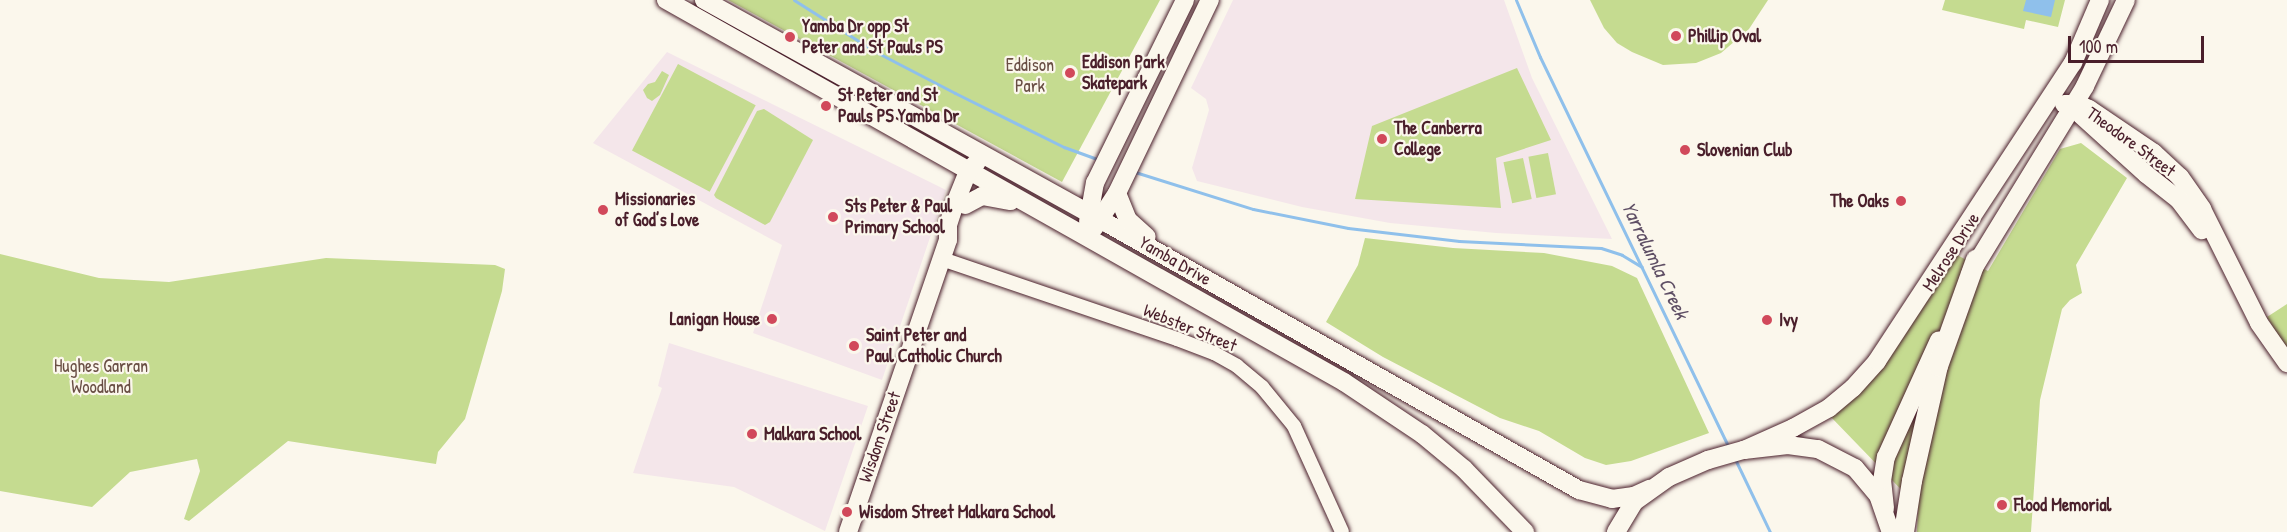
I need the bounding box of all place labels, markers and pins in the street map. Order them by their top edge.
place label: Yamba Dr opp St Peter and St Pauls PS [802,16,943,58]
place label: Phillip Oval [1688,25,1761,47]
marker: Phillip Oval [1669,29,1683,43]
marker: Yamba Dr opp St Peter and St Pauls PS [783,30,797,44]
place label: Eddison Park Skatepark [1082,52,1165,94]
marker: Eddison Park Skatepark [1063,66,1077,80]
place label: St Peter and St Pauls PS Yamba Dr [838,85,959,128]
marker: St Peter and St Pauls PS Yamba Dr [819,99,833,113]
place label: The Canberra College [1394,118,1482,160]
marker: The Canberra College [1375,132,1389,146]
place label: Slovenian Club [1697,139,1792,161]
marker: Slovenian Club [1678,143,1692,157]
place label: Missionaries of God’s Love [615,189,699,232]
place label: The Oaks [1830,190,1889,212]
marker: The Oaks [1894,194,1908,208]
place label: Sts Peter & Paul Primary School [845,196,952,238]
marker: Missionaries of God’s Love [596,203,610,217]
marker: Sts Peter & Paul Primary School [826,210,840,224]
place label: Lanigan House [670,308,760,330]
place label: Ivy [1779,309,1798,331]
marker: Lanigan House [765,312,779,326]
marker: Ivy [1760,313,1774,327]
place label: Saint Peter and Paul Catholic Church [866,325,1002,368]
marker: Saint Peter and Paul Catholic Church [847,339,861,353]
place label: Malkara School [764,423,861,445]
marker: Malkara School [745,427,759,441]
place label: Flood Memorial [2014,494,2111,516]
marker: Flood Memorial [1995,498,2009,512]
place label: Wisdom Street Malkara School [859,501,1055,523]
marker: Wisdom Street Malkara School [840,505,854,519]

